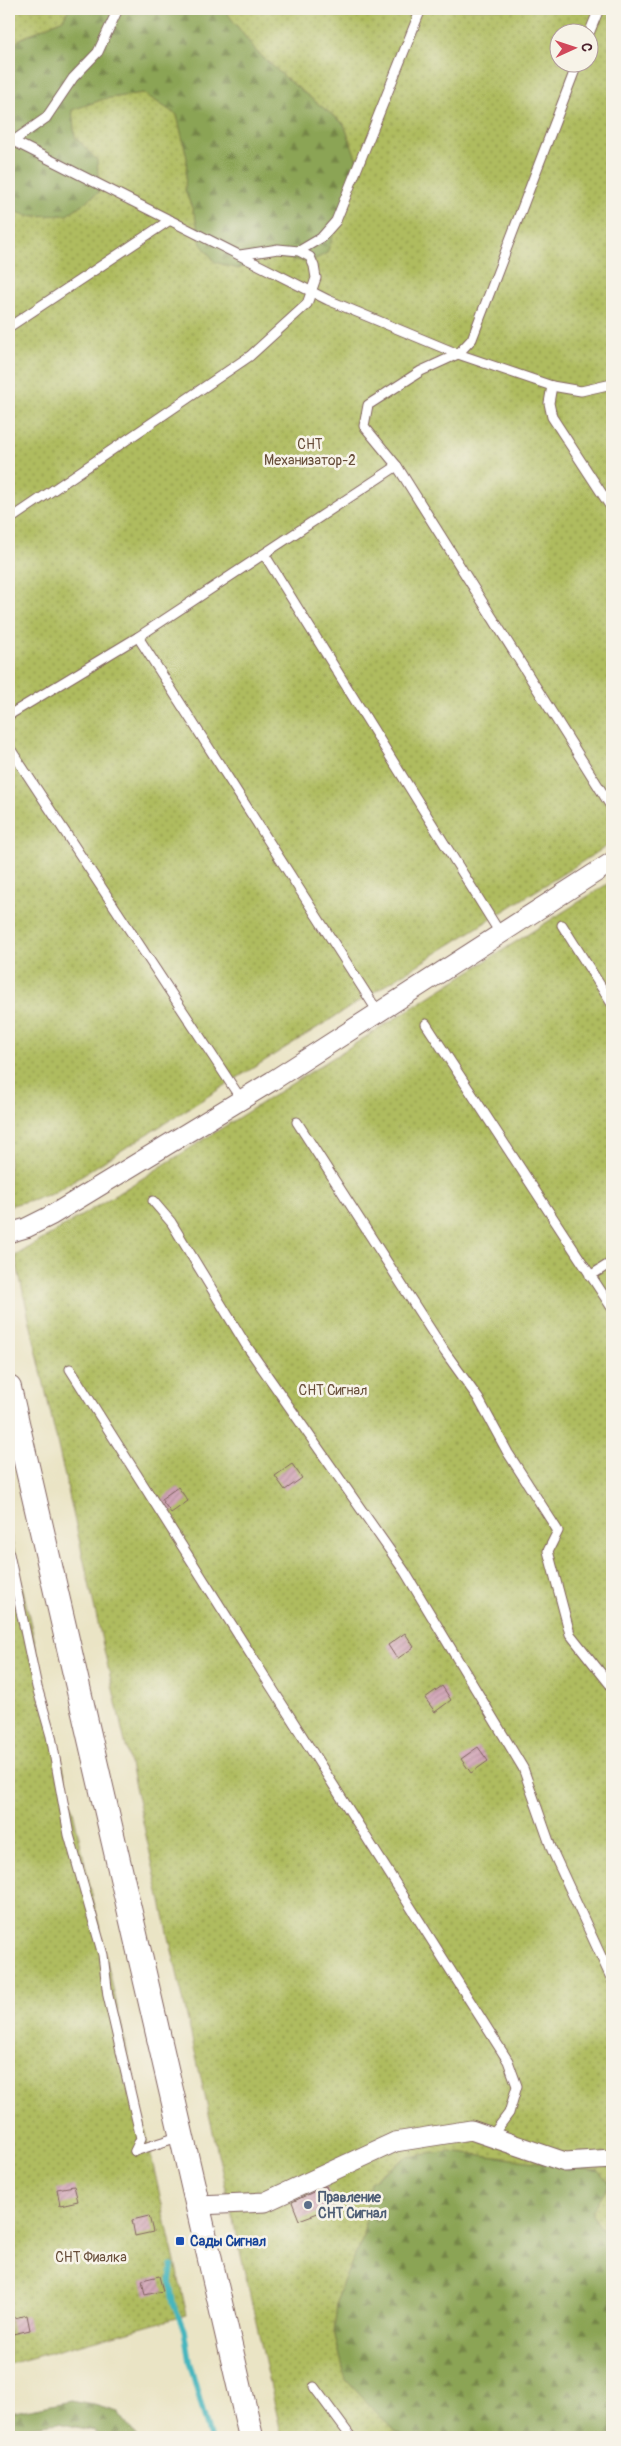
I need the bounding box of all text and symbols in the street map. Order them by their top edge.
north arrow [548,22,598,72]
text: С [578,43,595,52]
park label: СНТ Механизатор-2 [264,436,356,469]
park label: СНТ Сигнал [299,1382,367,1399]
place label: Правление СНТ Сигнал [318,2189,387,2222]
marker: Правление СНТ Сигнал [302,2199,314,2211]
place label: Сады Сигнал [190,2233,266,2250]
marker: Сады Сигнал [174,2235,186,2247]
park label: СНТ Фиалка [55,2249,127,2266]

